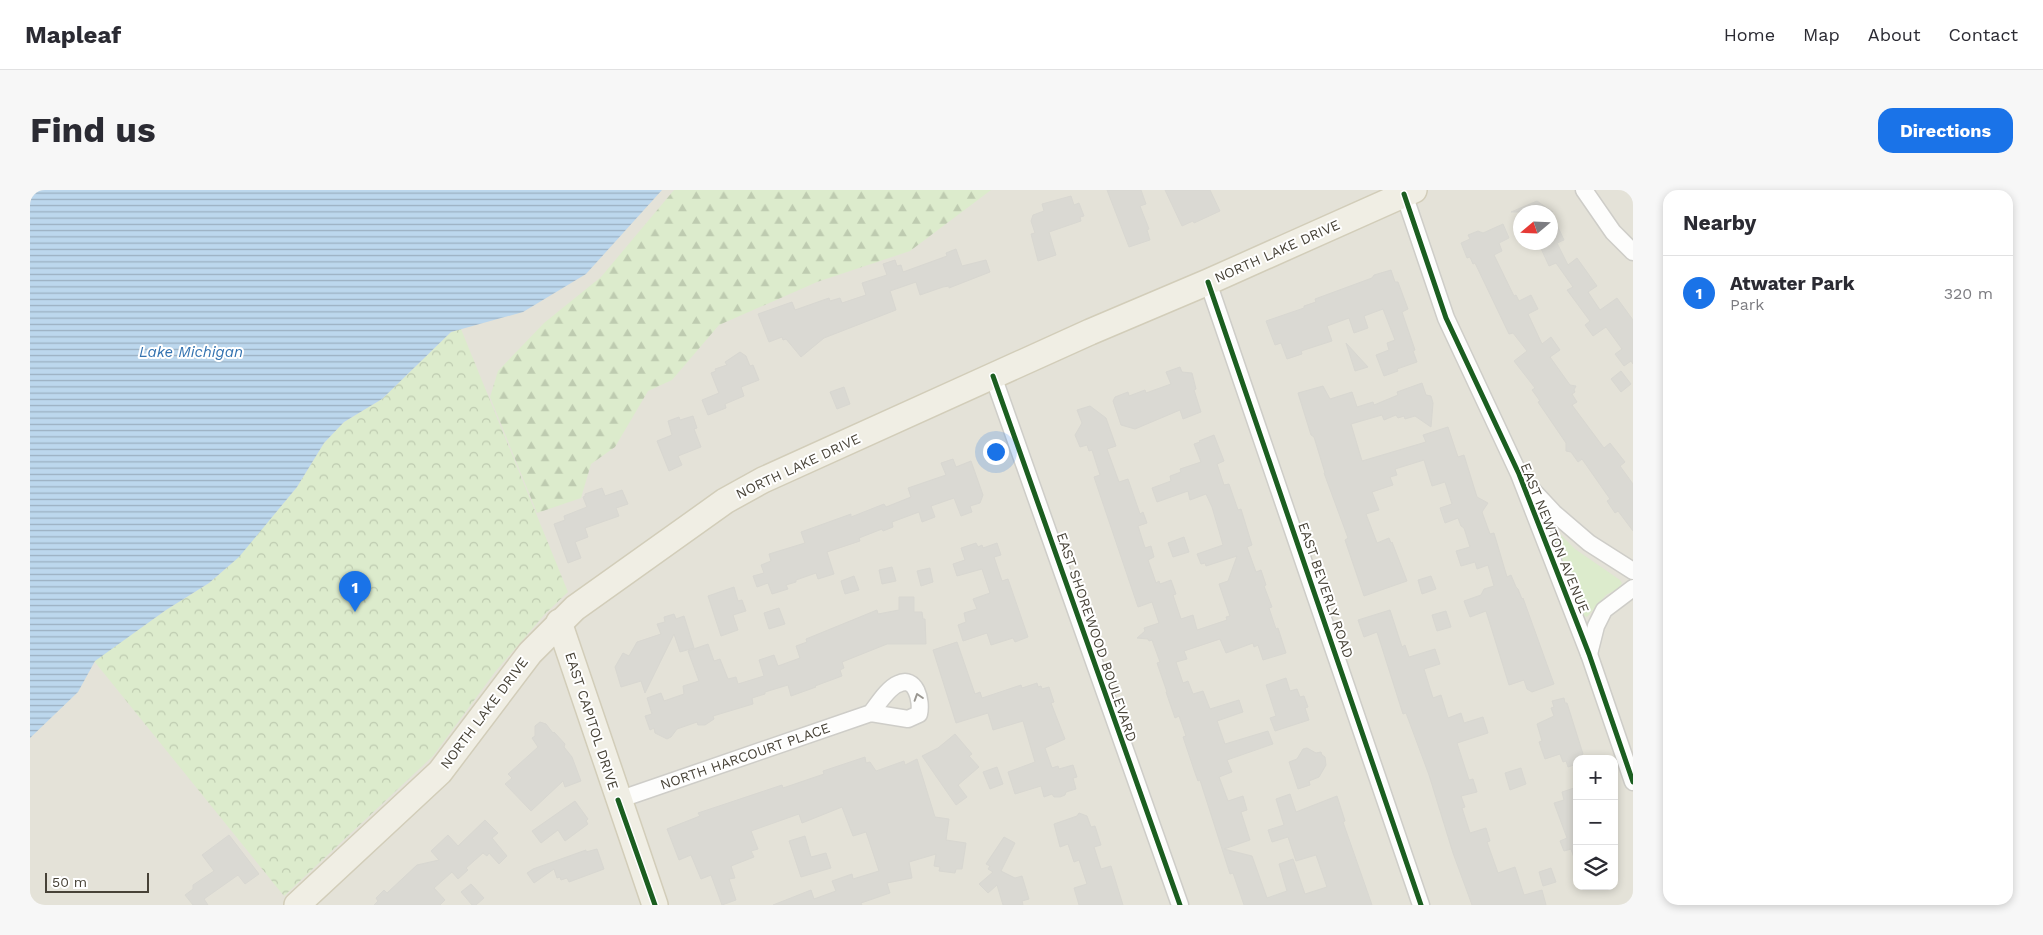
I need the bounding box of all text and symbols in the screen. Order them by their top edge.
text: Mapleaf [25,21,121,49]
text: Home [1724,24,1775,45]
text: Map [1803,24,1840,45]
text: About [1868,24,1920,45]
text: Contact [1948,24,2018,45]
button: Directions [1878,108,2013,153]
text: Find us [30,109,156,151]
north arrow [1513,205,1558,250]
text: Nearby [1683,210,1756,235]
street label: NORTH LAKE DRIVE [1212,216,1342,286]
text: Atwater Park [1730,272,1855,295]
text: 1 [1696,284,1702,303]
text: 320 m [1944,284,1993,303]
text: Park [1730,295,1764,314]
water label: Lake Michigan [139,343,243,361]
street label: NORTH LAKE DRIVE [733,430,863,502]
your location [983,439,1009,465]
street label: EAST NEWTON AVENUE [1517,460,1593,616]
street label: EAST BEVERLY ROAD [1295,520,1357,660]
street label: EAST SHOREWOOD BOULEVARD [1054,530,1140,744]
pin: 1 [339,571,371,612]
street label: EAST CAPITOL DRIVE [562,650,622,792]
street label: NORTH LAKE DRIVE [437,654,531,772]
one-way arrow [913,693,923,702]
street label: NORTH HARCOURT PLACE [658,719,832,793]
map controls [1573,755,1618,890]
button: + [1573,755,1618,800]
button: − [1573,800,1618,845]
button: layers [1573,845,1618,890]
scale bar [45,870,149,893]
text: 50 m [52,874,87,890]

